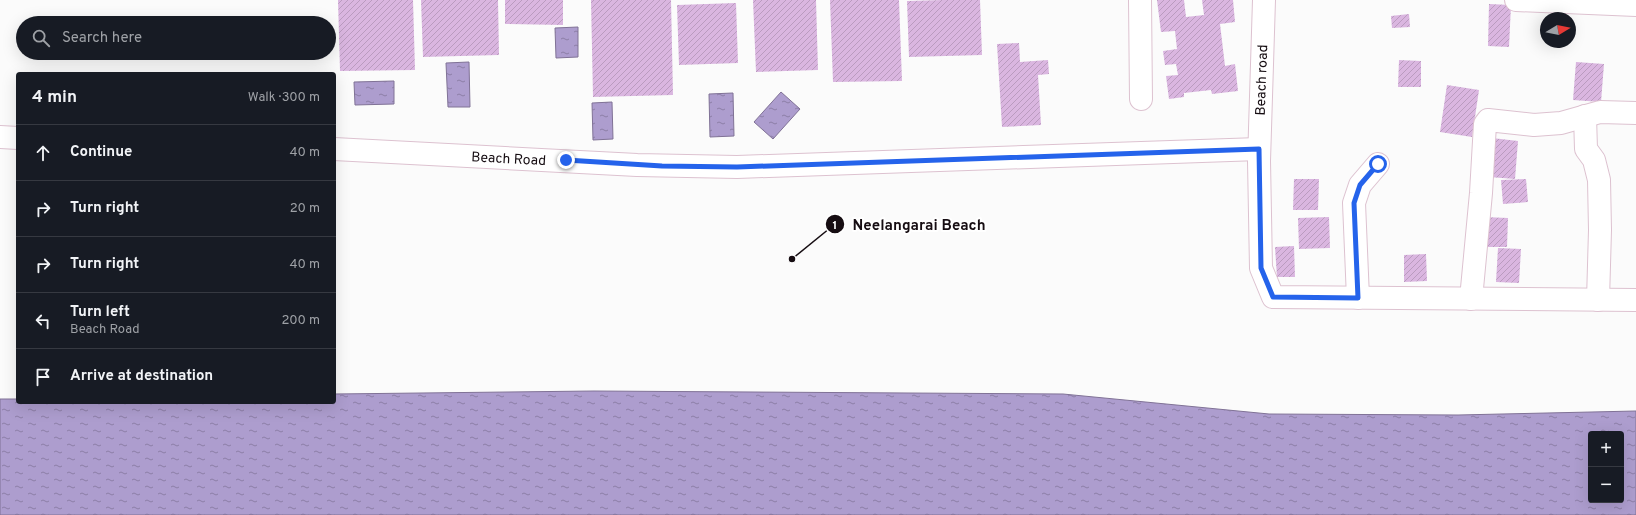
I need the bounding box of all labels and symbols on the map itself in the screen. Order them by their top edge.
north arrow [1540,12,1576,48]
street label: Beach road [1253,44,1272,116]
street label: Beach Road [471,149,547,170]
route end [557,151,575,169]
route start [1369,155,1387,173]
callout: Neelangarai Beach [825,211,994,238]
text: Neelangarai Beach [852,217,986,236]
text: 1 [833,218,837,234]

